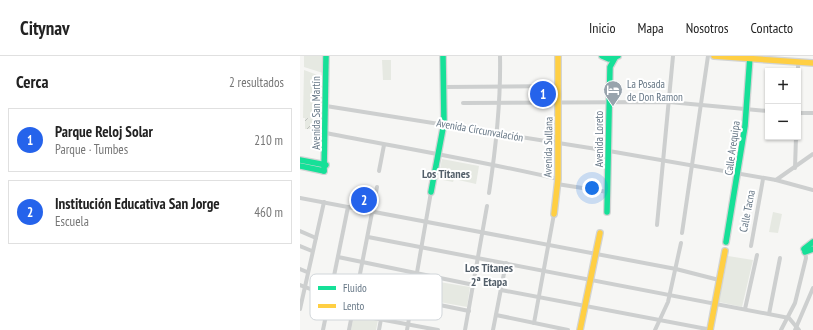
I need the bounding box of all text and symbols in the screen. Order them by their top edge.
text: Citynav [20,16,70,40]
text: Inicio [589,19,616,37]
text: Mapa [638,19,664,37]
text: Nosotros [686,19,729,37]
text: Contacto [751,19,793,37]
map controls [765,68,801,140]
button: + [765,68,801,104]
text: Cerca [16,71,49,93]
text: 2 resultados [229,74,284,91]
street label: Avenida San Martín [309,76,323,150]
place label: La Posada de Don Ramon [627,77,683,104]
pin: 1 [530,79,556,109]
hotel icon: La Posada de Don Ramon [602,79,624,107]
button: − [765,104,801,140]
street label: Avenida Loreto [592,111,606,167]
street label: Avenida Circunvalación [436,115,525,145]
street label: Avenida Sullana [540,117,556,177]
street label: Calle Arequipa [721,120,743,176]
text: Parque Reloj Solar [55,122,153,141]
text: 1 [27,132,33,149]
text: 210 m [254,132,283,149]
text: Parque · Tumbes [55,141,128,158]
district label: Los Titanes [422,166,470,181]
your location [582,178,602,198]
pin: 2 [351,185,377,215]
street label: Calle Tacna [736,189,758,233]
text: Institución Educativa San Jorge [55,194,220,213]
text: 2 [27,204,33,221]
text: 460 m [254,204,283,221]
text: Escuela [55,213,89,230]
district label: Los Titanes 2ª Etapa [465,260,513,289]
legend [310,274,442,320]
text: Fluido [343,281,367,295]
text: Lento [343,299,364,313]

